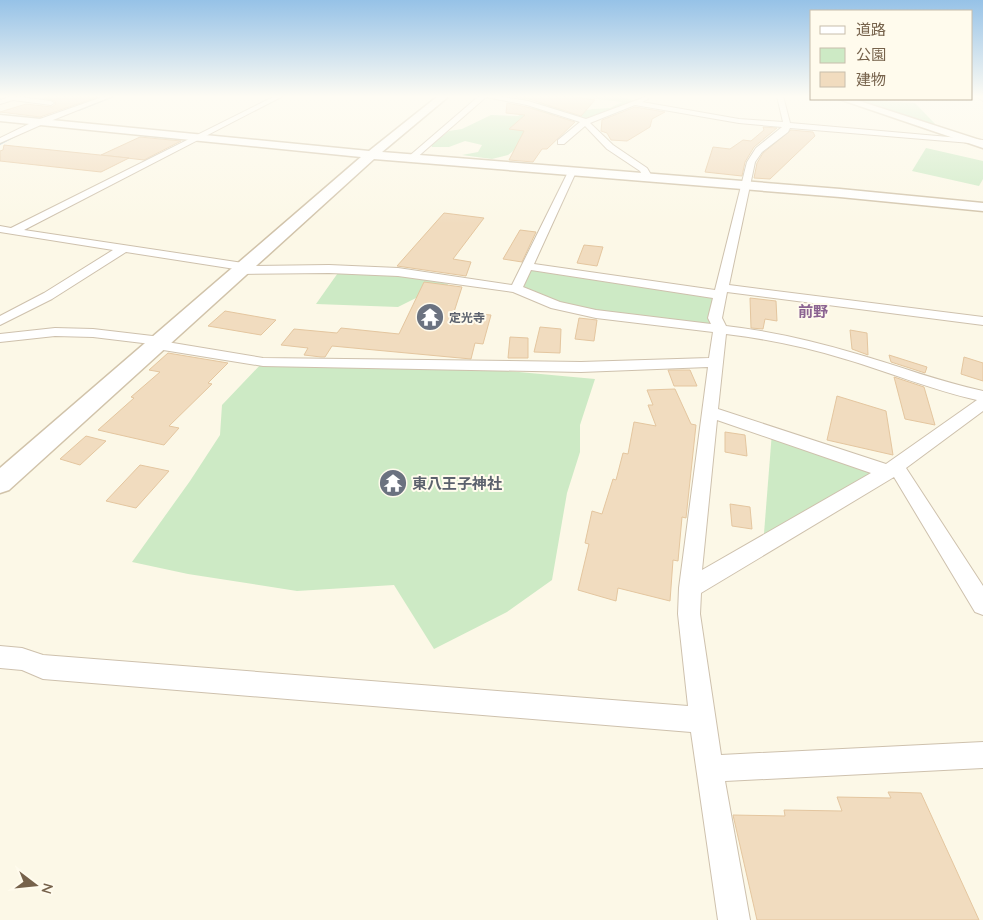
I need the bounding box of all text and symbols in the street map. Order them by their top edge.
legend [810,10,973,100]
text: 道路 [856,20,886,39]
text: 公園 [856,45,886,64]
text: 建物 [856,70,886,89]
temple icon: 定光寺 [415,302,445,332]
district label: 前野 [798,302,828,321]
place label: 定光寺 [449,310,485,325]
temple icon: 東八王子神社 [378,468,408,498]
place label: 東八王子神社 [412,474,502,493]
north arrow [10,860,60,910]
text: N [37,881,58,896]

